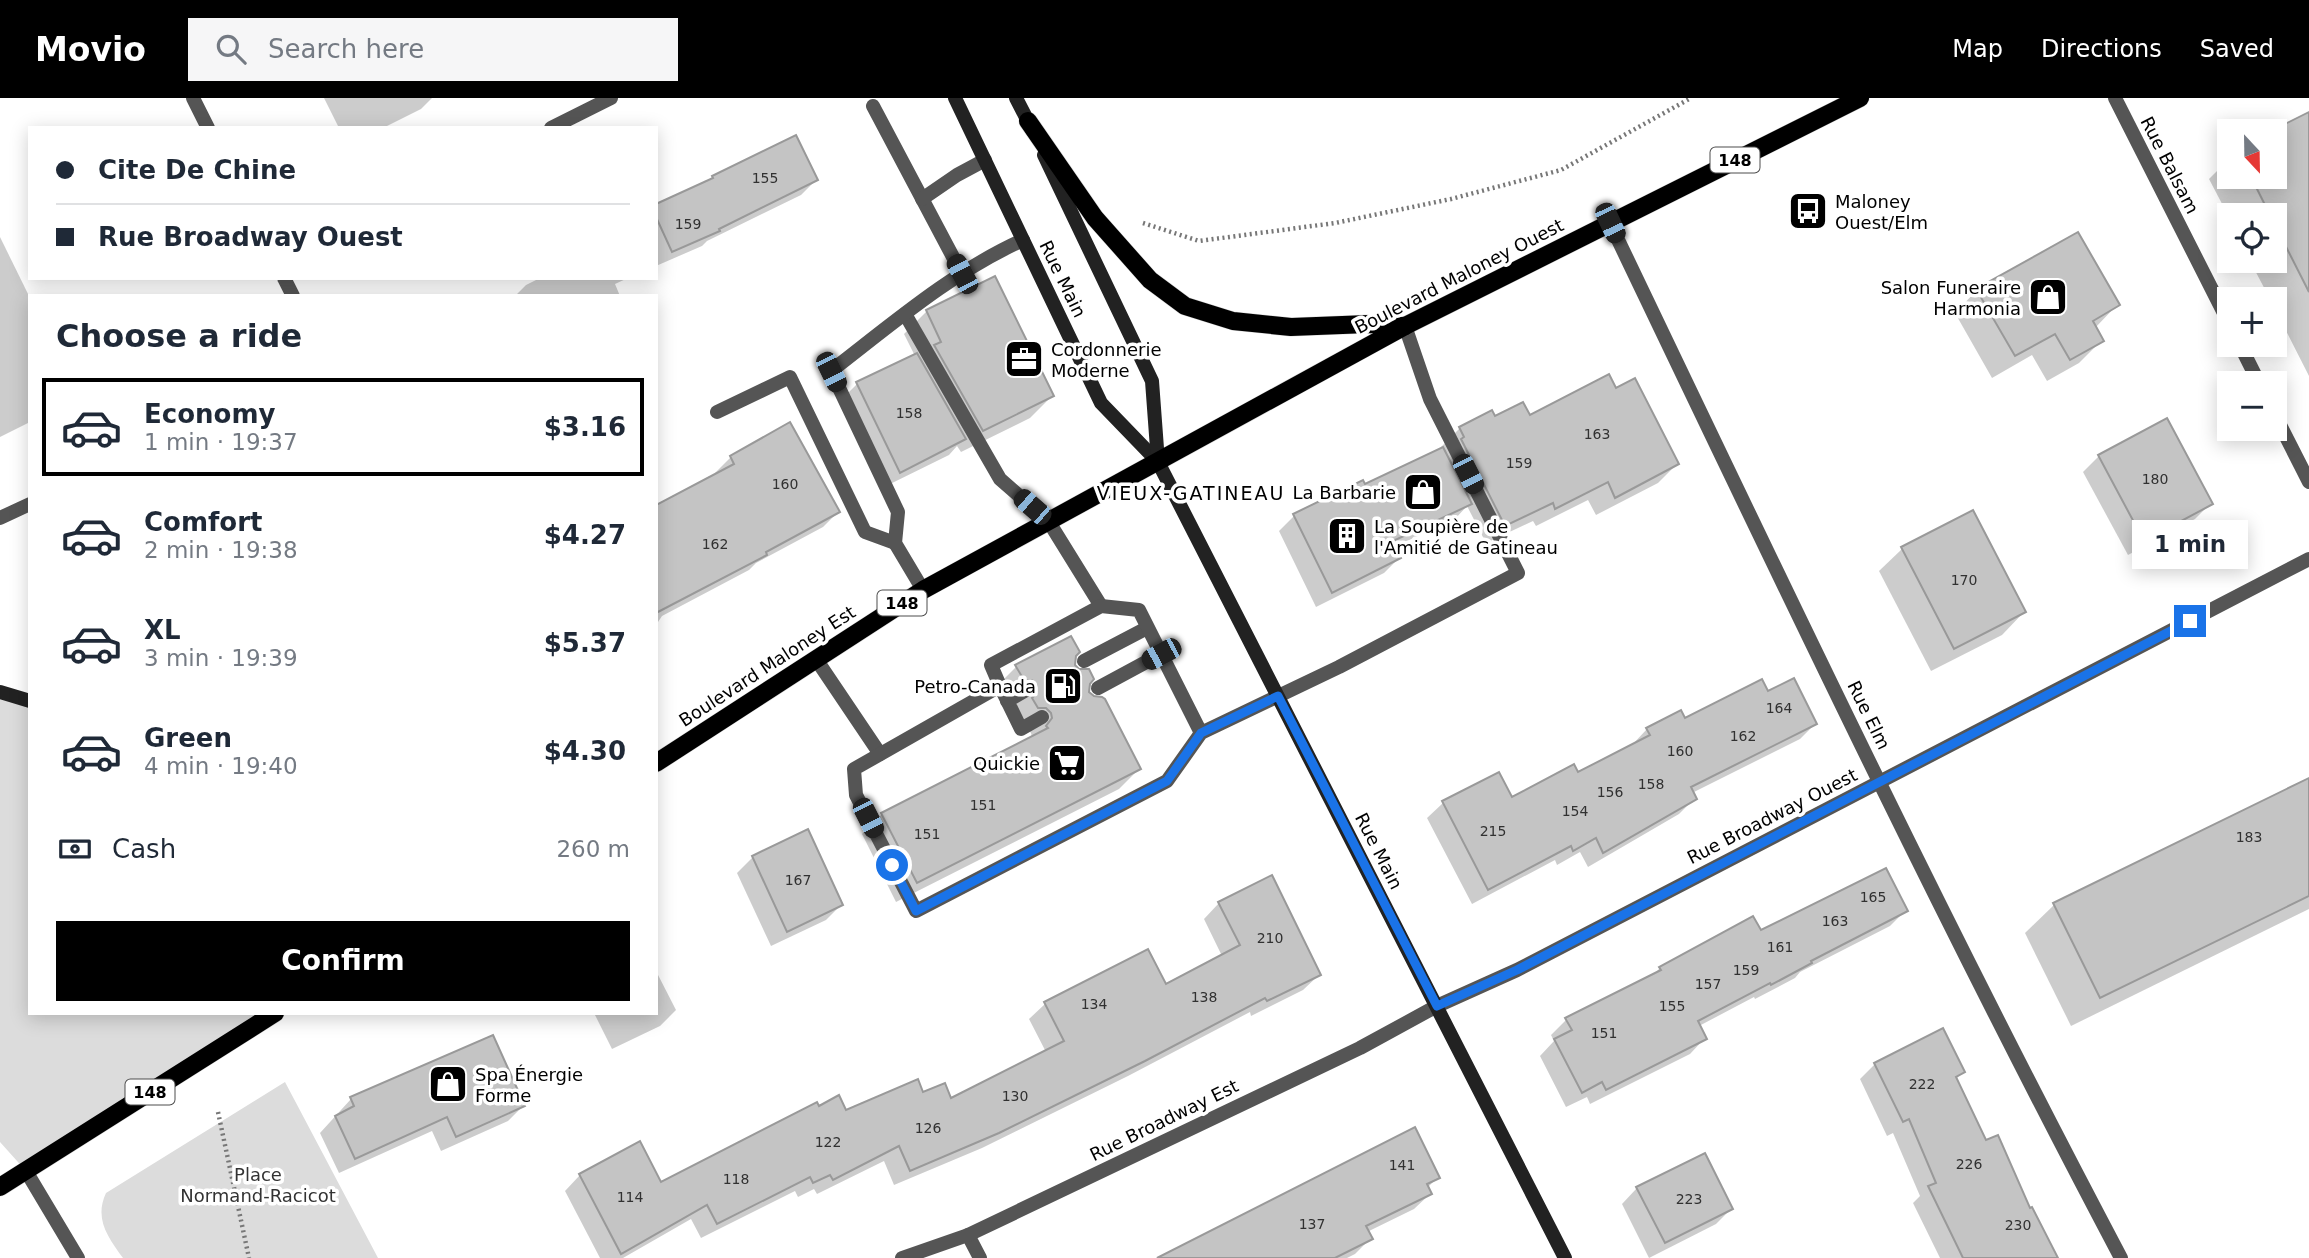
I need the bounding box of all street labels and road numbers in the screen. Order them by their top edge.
street label: Rue Balsam [2137,113,2203,217]
road number: 148 [1710,148,1760,172]
street label: Boulevard Maloney Ouest [1351,214,1567,338]
street label: Rue Main [1035,237,1091,321]
road number: 148 [878,590,926,616]
street label: Boulevard Maloney Est [675,601,859,731]
street label: Rue Elm [1843,677,1895,753]
street label: Rue Broadway Ouest [1684,764,1860,868]
street label: Rue Main [1351,809,1407,893]
street label: Rue Broadway Est [1086,1075,1242,1165]
road number: 148 [125,1080,174,1104]

